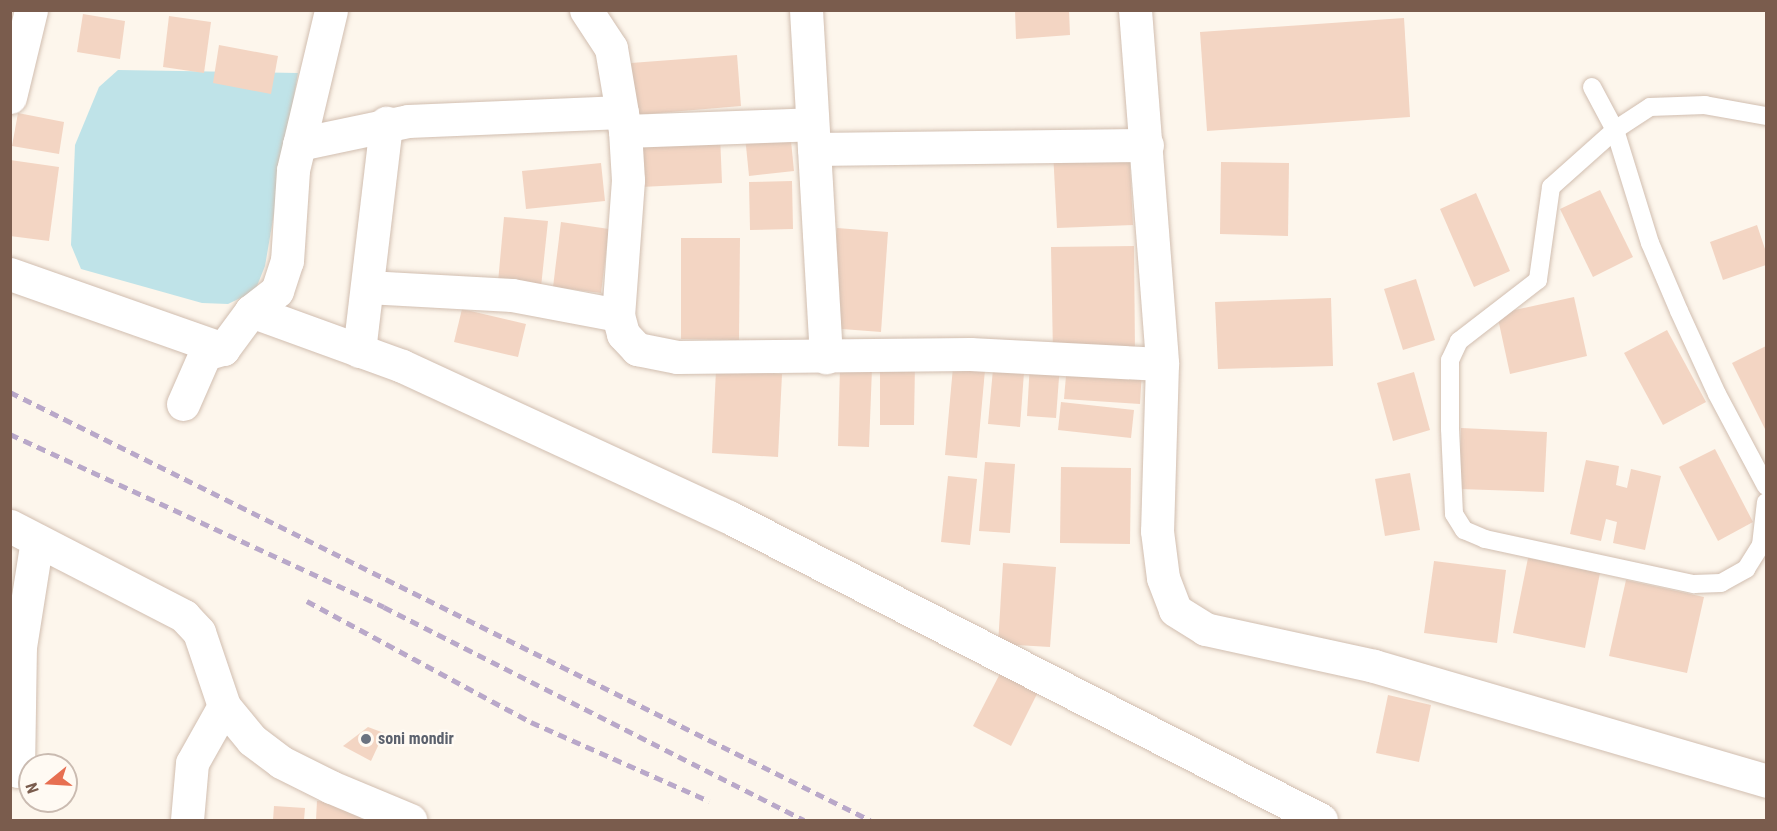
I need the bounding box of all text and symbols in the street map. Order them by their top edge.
place label: soni mondir [378,729,454,749]
marker: soni mondir [359,732,373,746]
north arrow [18,753,78,813]
text: N [22,781,43,796]

